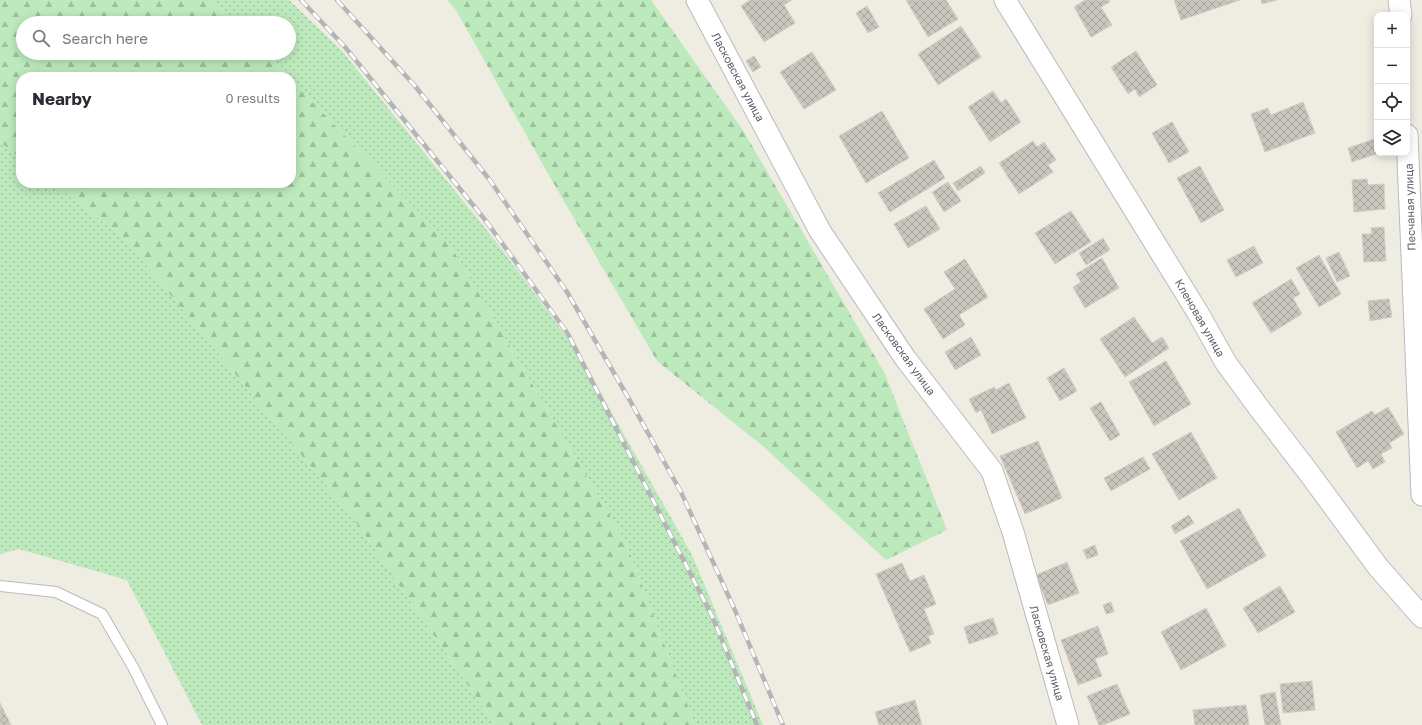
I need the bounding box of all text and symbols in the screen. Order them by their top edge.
map controls [1374,12,1410,156]
button: + [1374,12,1410,48]
search box [16,16,296,60]
icon: search [30,27,52,49]
text: Search here [62,29,148,47]
street label: Ласковская улица [710,30,767,123]
button: − [1374,48,1410,84]
button: locate [1374,84,1410,120]
text: Nearby [32,88,92,109]
text: 0 results [225,90,280,106]
button: layers [1374,120,1410,156]
street label: Песчаная улица [1401,163,1418,251]
street label: Кленовая улица [1173,277,1228,359]
street label: Ласковская улица [870,310,939,397]
street label: Ласковская улица [1028,604,1067,702]

